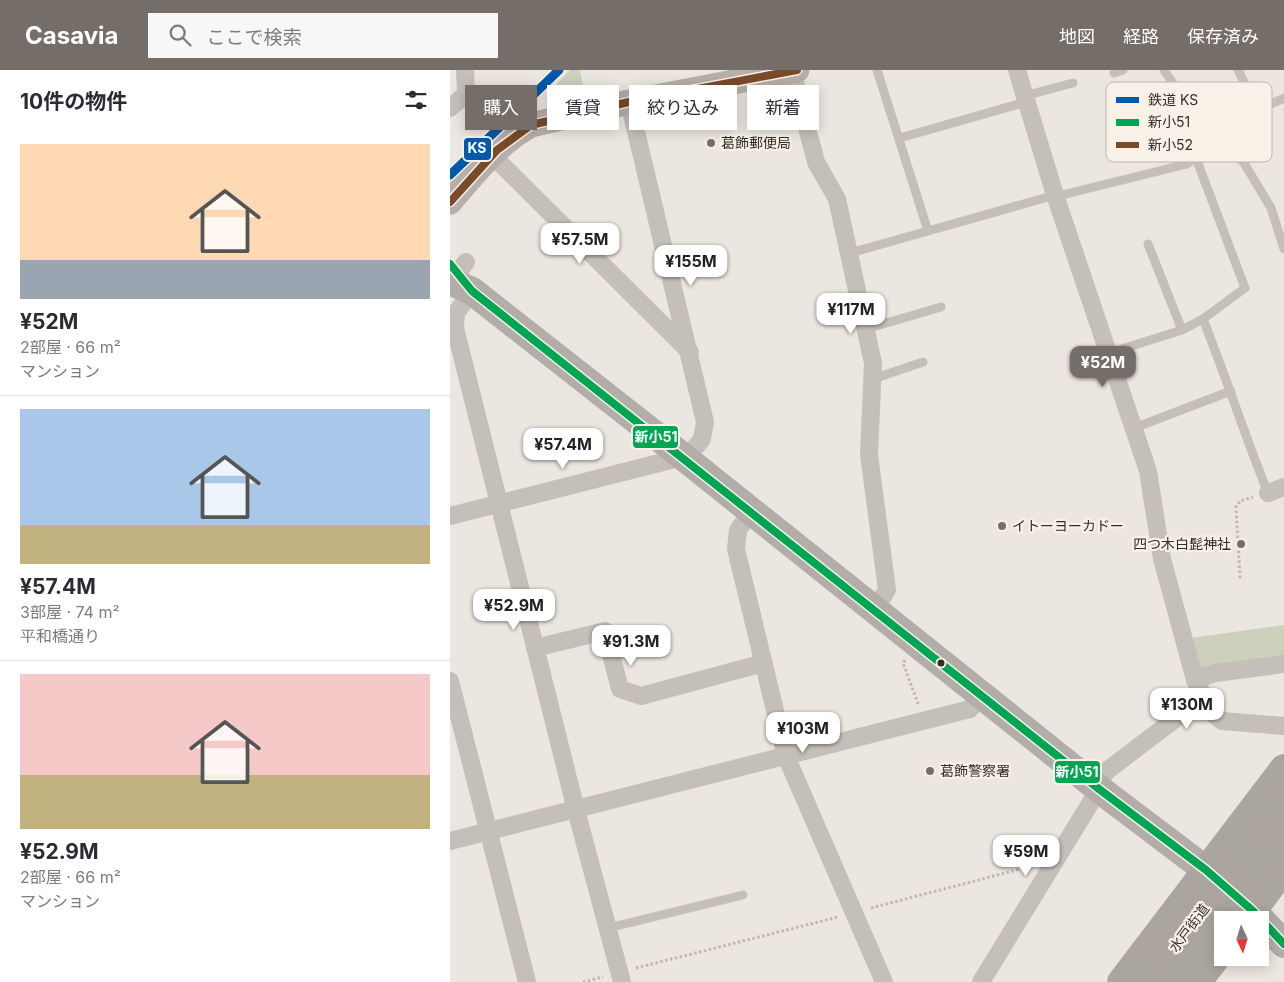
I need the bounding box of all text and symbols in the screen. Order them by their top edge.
search box [148,13,498,58]
text: Casavia [25,21,118,50]
icon: search [166,21,194,49]
text: ここで検索 [206,26,302,49]
text: 地図 [1059,26,1095,47]
text: 経路 [1123,26,1159,47]
text: 保存済み [1187,26,1259,47]
legend [1106,82,1272,162]
chip: 購入 [465,85,537,130]
chip: 賃貸 [547,85,619,130]
chip: 絞り込み [629,85,737,130]
chip: 新着 [747,85,819,130]
icon: filters [402,86,430,114]
text: 10件の物件 [20,89,127,114]
text: 鉄道 KS [1148,91,1198,108]
text: 新小51 [1148,113,1190,130]
place label: 葛飾郵便局 [721,134,791,151]
text: 新小52 [1148,136,1193,153]
line badge: KS [463,137,492,161]
marker: 葛飾郵便局 [705,137,717,149]
text: KS [467,139,487,156]
icon: home [180,176,270,266]
pin: ¥57.5M [539,222,621,265]
text: ¥57.5M [551,229,609,249]
pin: ¥155M [656,244,726,287]
text: ¥155M [665,251,717,271]
pin: ¥117M [816,292,886,335]
text: ¥117M [827,299,875,319]
text: ¥52M [20,309,78,334]
text: 2部屋 · 66 m² [20,337,121,357]
pin: ¥52M [1073,346,1133,388]
text: ¥52M [1081,352,1125,372]
text: マンション [20,361,100,381]
line badge: 新小51 [632,425,679,449]
pin: ¥57.4M [522,428,604,470]
text: 新小51 [635,428,677,445]
text: ¥57.4M [534,434,592,454]
icon: home [180,442,270,532]
place label: イトーヨーカドー [1012,517,1124,534]
marker: イトーヨーカドー [996,520,1008,532]
place label: 四つ木白髭神社 [1133,535,1231,552]
marker: 四つ木白髭神社 [1235,538,1247,550]
text: ¥57.4M [20,574,96,599]
pin: ¥52.9M [473,588,555,631]
text: ¥52.9M [484,595,544,615]
text: 3部屋 · 74 m² [20,602,120,622]
pin: ¥91.3M [590,624,672,667]
text: 平和橋通り [20,626,100,646]
text: ¥91.3M [603,631,659,651]
unlabelled marker [936,658,946,668]
pin: ¥130M [1152,688,1222,730]
text: ¥130M [1161,694,1213,714]
icon: home [180,707,270,797]
pin: ¥103M [768,712,838,754]
text: ¥103M [777,718,829,738]
line badge: 新小51 [1054,760,1101,784]
place label: 葛飾警察署 [940,762,1010,779]
text: 新小51 [1056,763,1098,780]
marker: 葛飾警察署 [924,765,936,777]
pin: ¥59M [996,834,1056,877]
text: ¥52.9M [20,839,99,864]
text: ¥59M [1004,841,1048,861]
text: 2部屋 · 66 m² [20,867,121,887]
text: マンション [20,891,100,911]
street label: 水戸街道 [1165,900,1212,955]
north arrow [1214,911,1269,966]
map controls [1214,911,1269,966]

